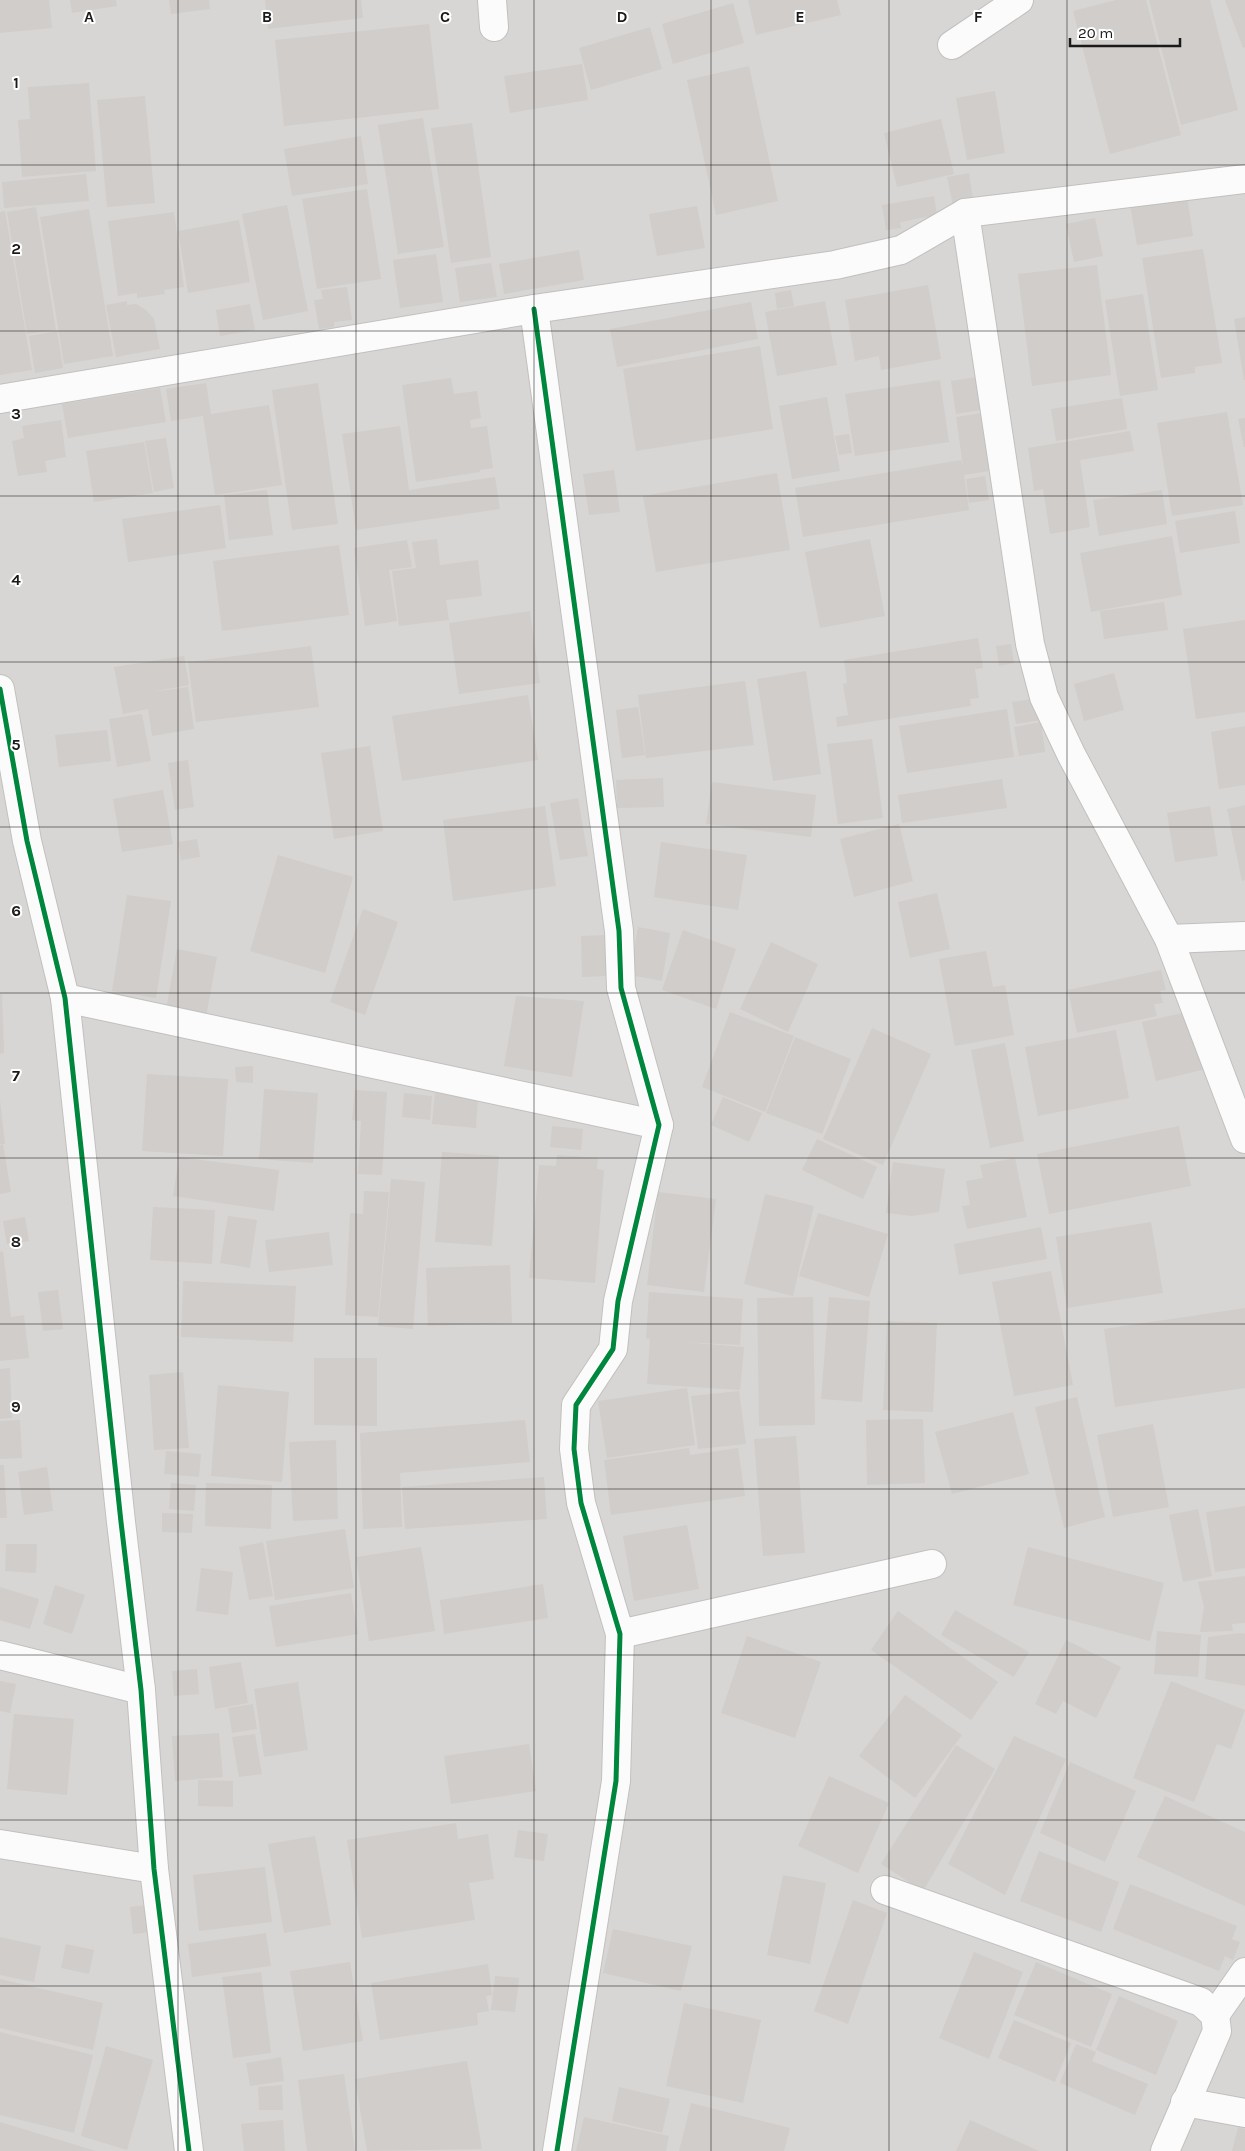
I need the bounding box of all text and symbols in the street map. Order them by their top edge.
text: A [84,7,94,26]
text: B [262,7,272,26]
text: C [440,7,450,26]
text: D [617,7,628,26]
text: E [795,7,805,26]
text: F [974,7,983,26]
scale bar [1070,15,1180,47]
text: 20 m [1078,24,1113,42]
text: 1 [13,73,19,92]
text: 2 [11,239,21,258]
text: 3 [11,404,21,423]
text: 4 [11,570,21,589]
text: 5 [11,735,21,754]
text: 6 [11,901,21,920]
text: 7 [12,1066,20,1085]
text: 8 [11,1232,21,1251]
text: 9 [11,1397,21,1416]

